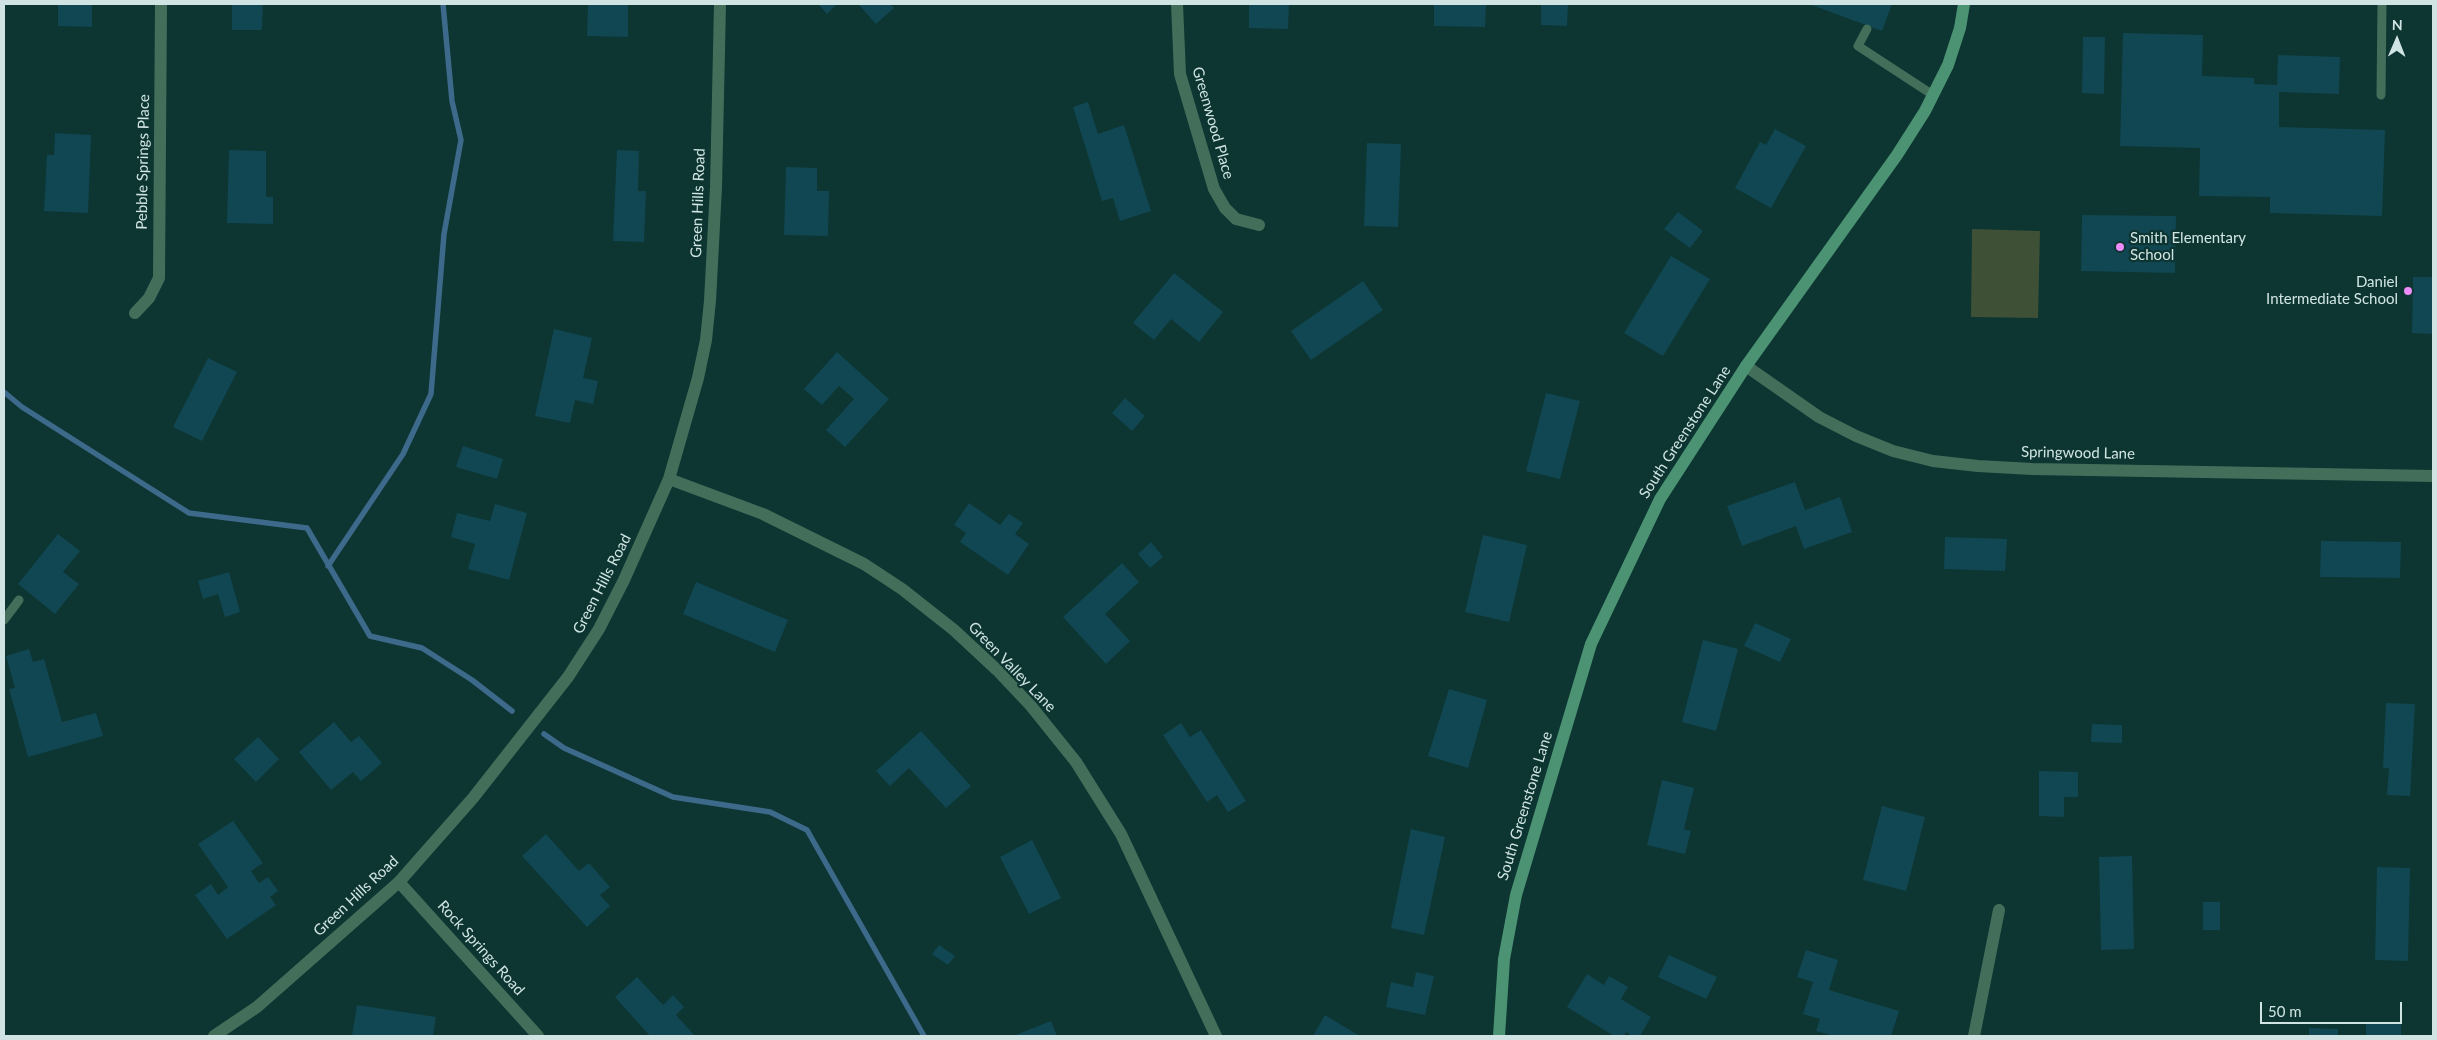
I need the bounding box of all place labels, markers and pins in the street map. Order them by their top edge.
place label: Smith Elementary School [2130,229,2246,264]
marker: Smith Elementary School [2114,241,2126,253]
place label: Daniel Intermediate School [2266,273,2398,308]
marker: Daniel Intermediate School [2402,285,2414,297]

